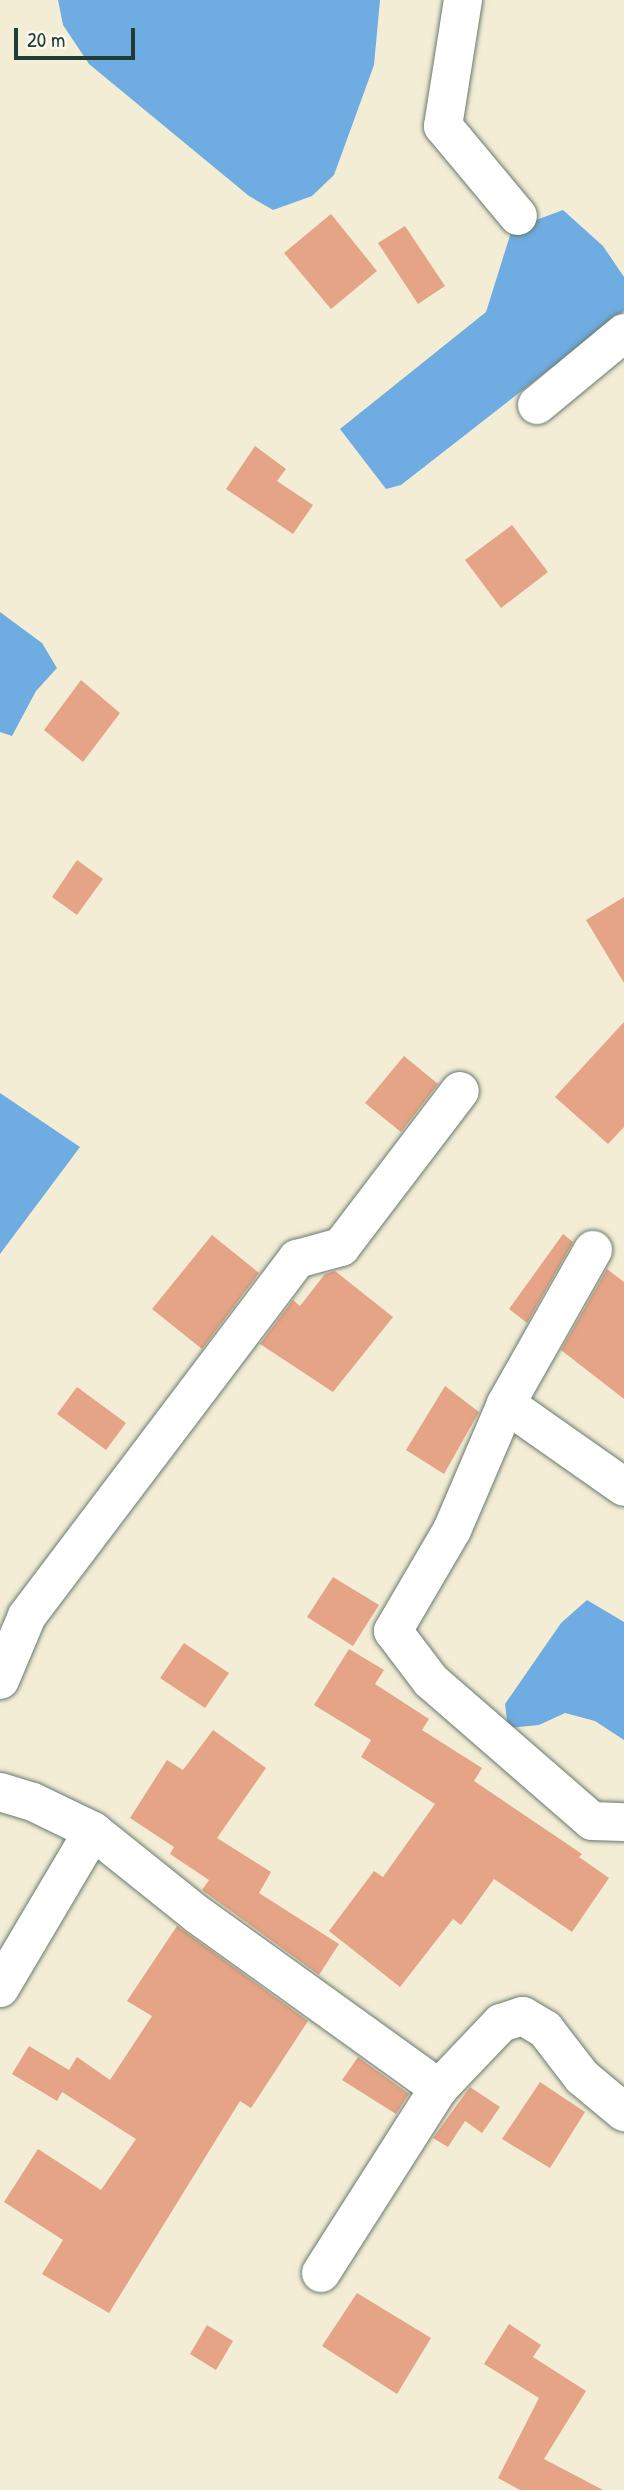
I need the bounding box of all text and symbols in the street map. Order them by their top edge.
scale bar [18,14,138,58]
text: 20 m [27,25,65,54]

